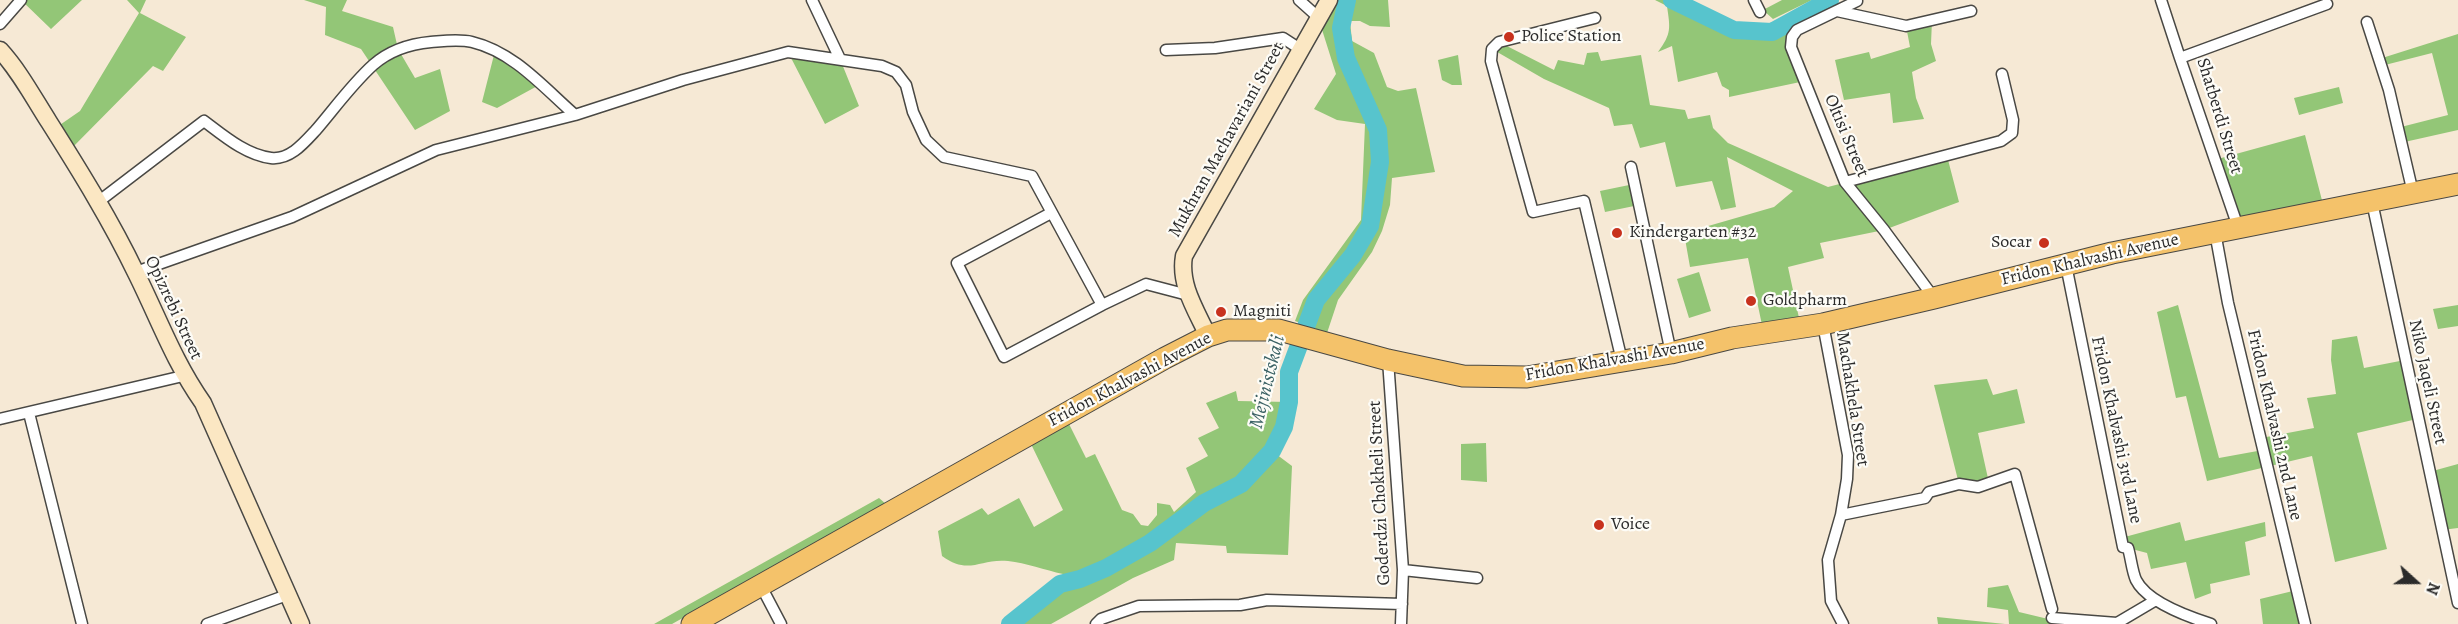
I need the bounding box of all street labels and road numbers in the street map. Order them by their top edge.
street label: Mukhran Machavariani Street [1164,39,1290,241]
street label: Shatberdi Street [2191,56,2247,176]
street label: Oltisi Street [1819,91,1873,181]
street label: Fridon Khalvashi Avenue [1999,229,2181,291]
street label: Opizrebi Street [140,253,206,363]
street label: Niko Jaqeli Street [2403,317,2451,447]
street label: Fridon Khalvashi 2nd Lane [2242,327,2306,523]
street label: Fridon Khalvashi Avenue [1045,328,1215,432]
street label: Machakhela Street [1831,330,1873,468]
street label: Fridon Khalvashi Avenue [1524,334,1706,386]
street label: Fridon Khalvashi 3rd Lane [2086,334,2146,526]
street label: Goderdzi Chokheli Street [1364,400,1396,586]

